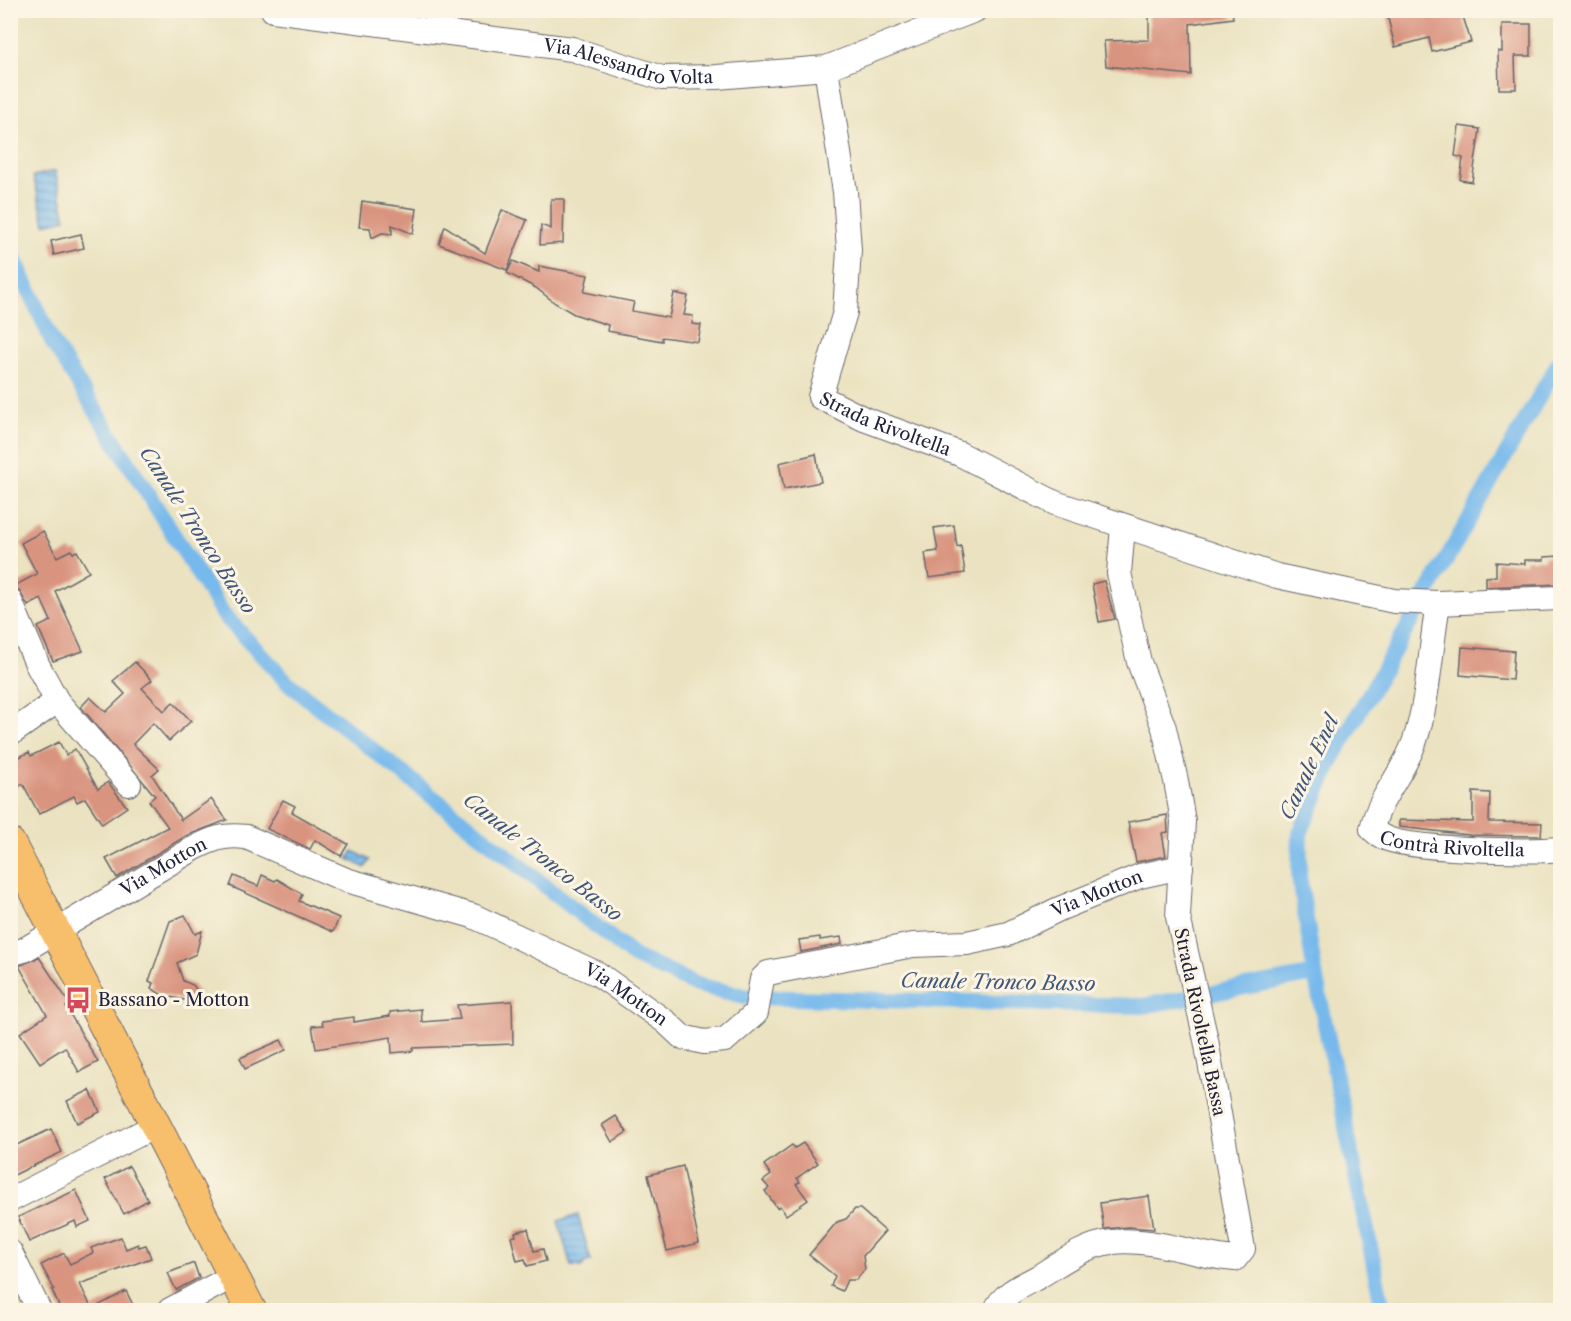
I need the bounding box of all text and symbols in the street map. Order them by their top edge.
street label: Via Alessandro Volta [541,34,714,89]
street label: Strada Rivoltella [816,387,954,461]
water label: Canale Tronco Basso [135,442,261,618]
water label: Canale Enel [1274,709,1345,823]
water label: Canale Tronco Basso [459,788,627,926]
street label: Contrà Rivoltella [1377,826,1525,861]
street label: Via Motton [116,833,210,901]
street label: Via Motton [1047,865,1146,922]
street label: Strada Rivoltella Bassa [1169,926,1231,1119]
street label: Via Motton [580,958,672,1031]
water label: Canale Tronco Basso [900,968,1096,996]
bus stop icon: Bassano - Motton [63,985,93,1015]
place label: Bassano - Motton [98,989,249,1011]

